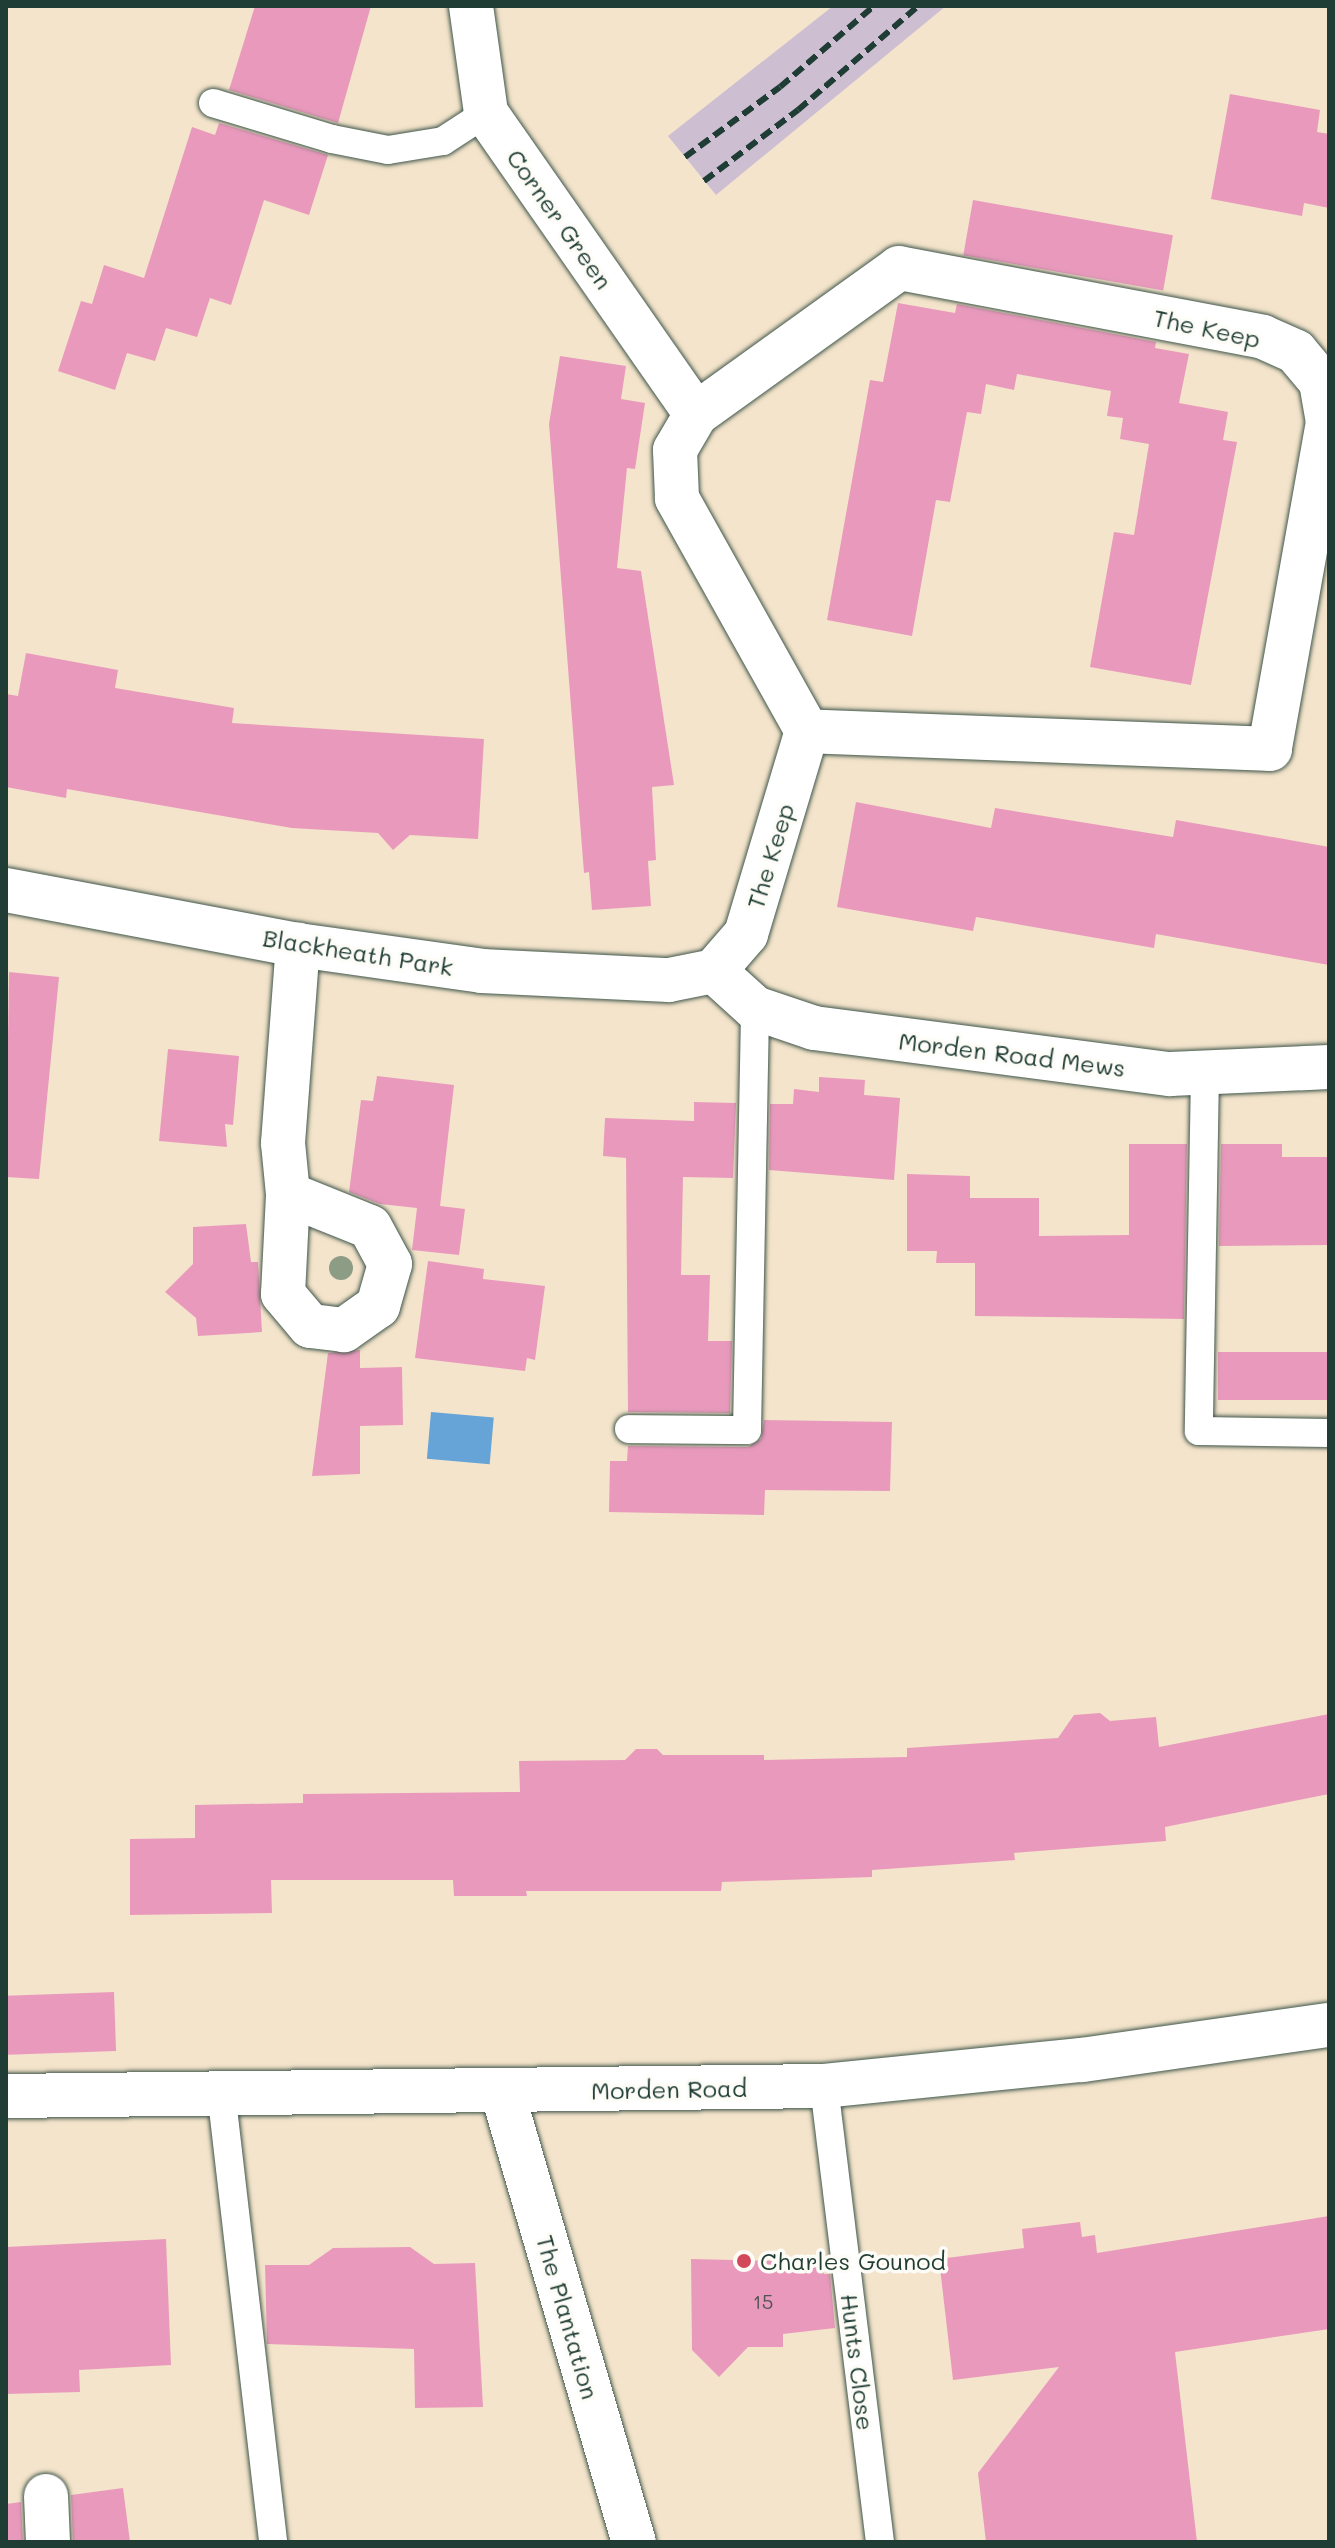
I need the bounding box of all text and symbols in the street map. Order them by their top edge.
street label: Corner Green [501,144,619,294]
street label: The Keep [1151,303,1263,353]
street label: The Keep [740,800,800,912]
street label: Blackheath Park [261,923,455,981]
street label: Morden Road Mews [897,1026,1127,1082]
street label: Morden Road [591,2073,747,2105]
street label: The Plantation [531,2232,605,2402]
place label: Charles Gounod [760,2247,946,2275]
marker: Charles Gounod [735,2252,753,2270]
house number: 15 [753,2289,773,2313]
street label: Hunts Close [835,2292,881,2432]

